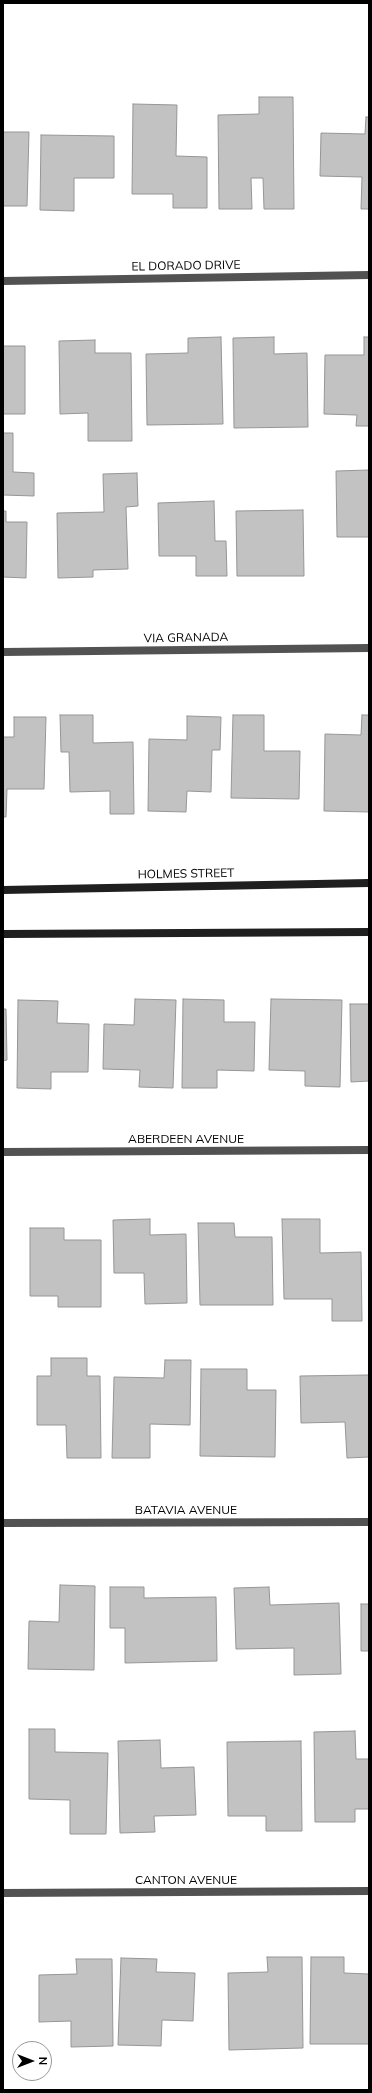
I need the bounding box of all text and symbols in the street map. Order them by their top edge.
street label: EL DORADO DRIVE [131,258,241,274]
street label: VIA GRANADA [144,630,228,646]
street label: HOLMES STREET [137,866,235,882]
street label: ABERDEEN AVENUE [128,1132,244,1146]
street label: BATAVIA AVENUE [135,1503,237,1517]
street label: CANTON AVENUE [135,1873,237,1887]
north arrow [12,2041,52,2081]
text: N [36,2057,50,2065]

